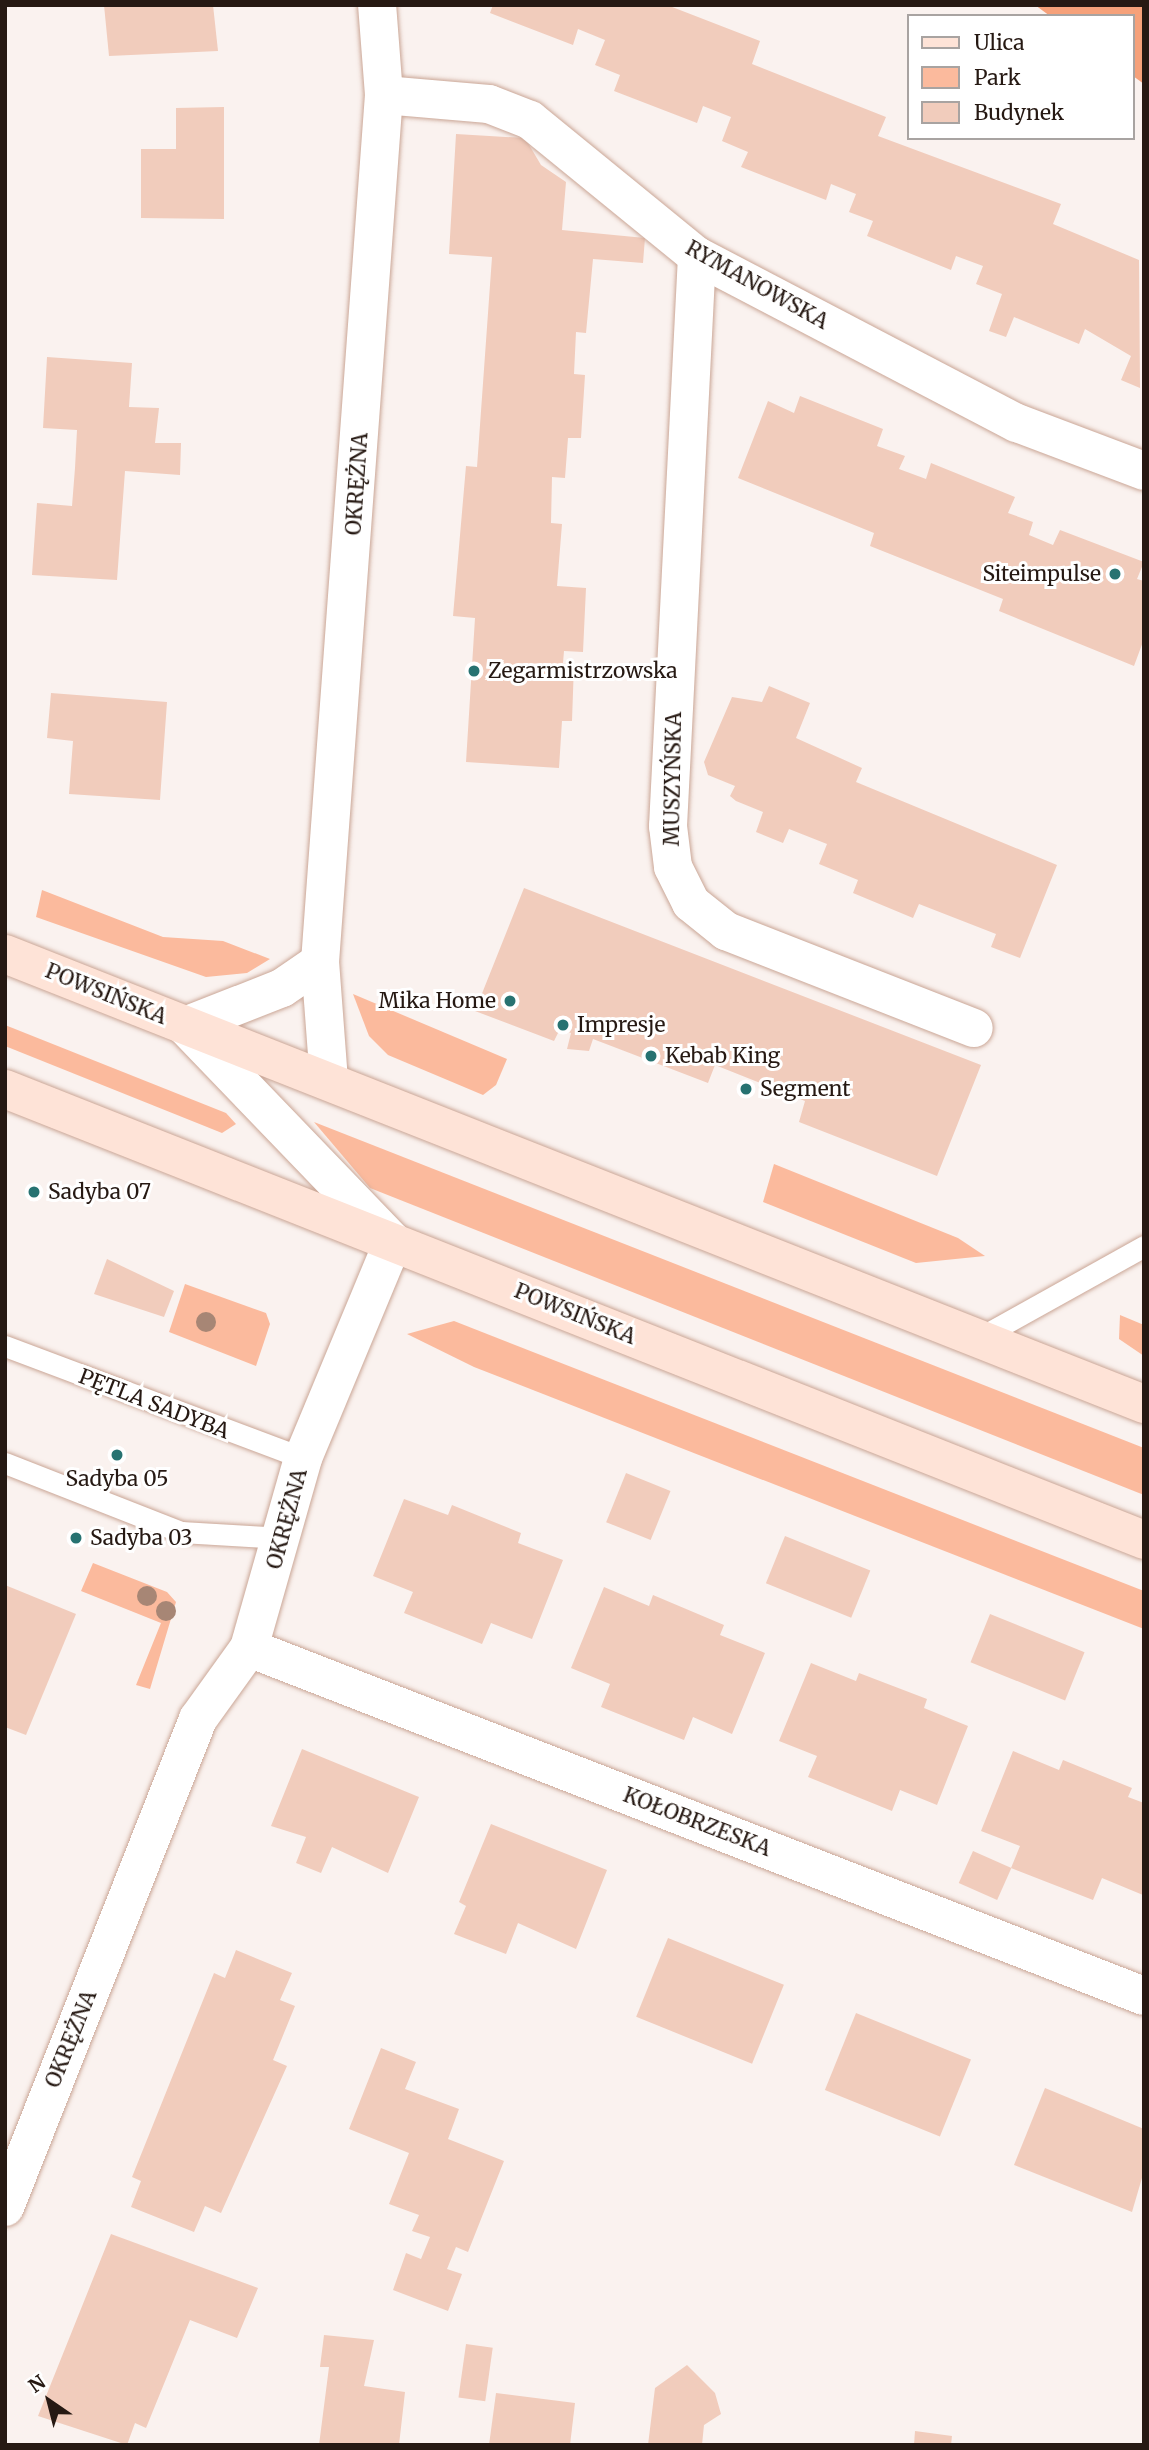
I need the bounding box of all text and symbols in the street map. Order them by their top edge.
legend [908,14,1135,140]
text: Ulica [974,29,1024,56]
text: Park [974,64,1021,91]
text: Budynek [974,99,1064,126]
street label: RYMANOWSKA [681,235,833,335]
street label: OKRĘŻNA [341,432,373,536]
place label: Siteimpulse [982,561,1101,587]
marker: Siteimpulse [1107,566,1123,582]
place label: Zegarmistrzowska [488,658,678,684]
marker: Zegarmistrzowska [466,663,482,679]
street label: MUSZYŃSKA [659,712,687,846]
street label: POWSIŃSKA [42,958,170,1030]
place label: Mika Home [378,988,496,1014]
marker: Mika Home [502,993,518,1009]
place label: Impresje [577,1012,665,1038]
marker: Impresje [555,1017,571,1033]
place label: Kebab King [665,1043,780,1069]
marker: Kebab King [643,1048,659,1064]
place label: Segment [760,1076,850,1102]
marker: Segment [738,1081,754,1097]
place label: Sadyba 07 [48,1179,151,1205]
marker: Sadyba 07 [26,1184,42,1200]
street label: POWSIŃSKA [511,1278,639,1350]
street label: PĘTLA SADYBA [75,1364,233,1444]
marker: Sadyba 05 [109,1447,125,1463]
place label: Sadyba 05 [65,1466,169,1492]
street label: OKRĘŻNA [262,1466,312,1572]
place label: Sadyba 03 [90,1525,193,1551]
marker: Sadyba 03 [68,1530,84,1546]
street label: KOŁOBRZESKA [620,1782,774,1862]
street label: OKRĘŻNA [40,1987,102,2091]
north arrow [14,2366,84,2436]
text: N [24,2370,50,2398]

